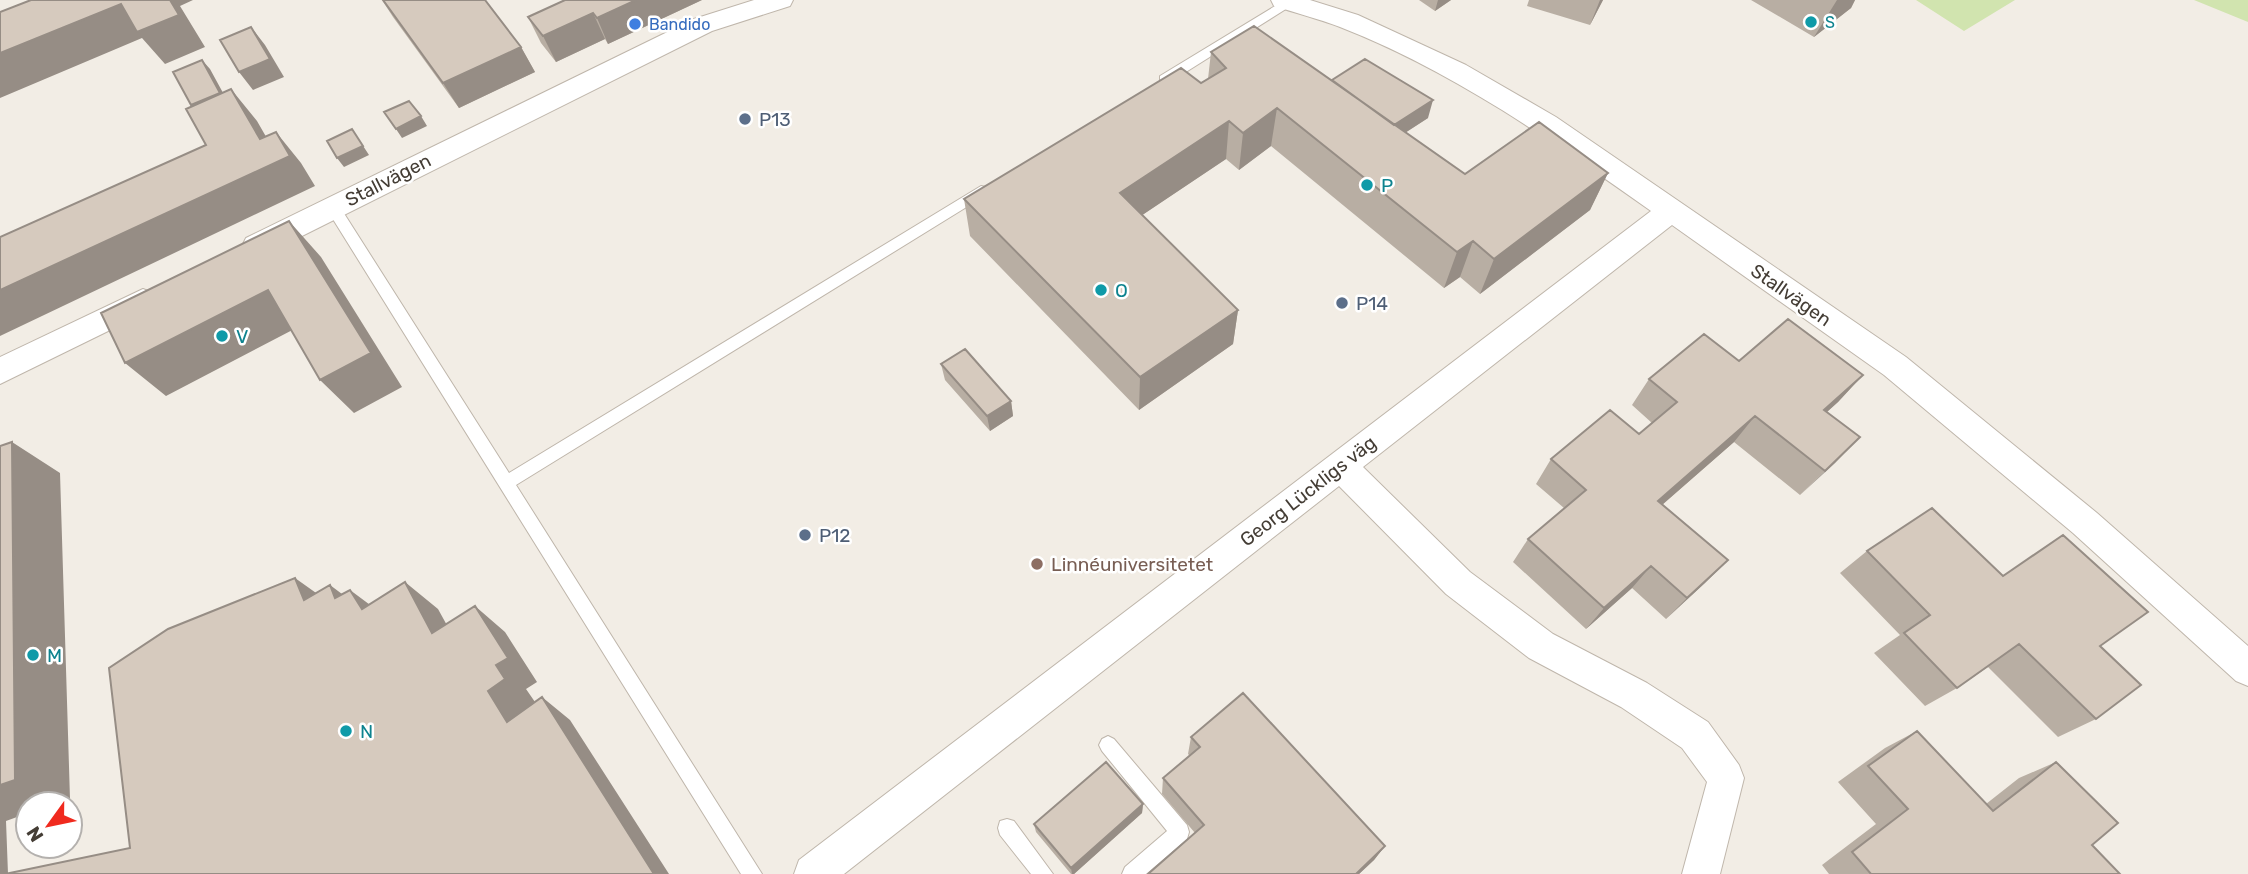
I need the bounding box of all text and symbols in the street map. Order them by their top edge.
place label: S [1825,13,1835,32]
marker: S [1803,14,1819,30]
place label: Bandido [649,15,710,34]
marker: Bandido [627,16,643,32]
place label: P13 [759,108,791,131]
marker: P13 [737,111,753,127]
street label: Stallvägen [341,149,435,211]
place label: P [1381,174,1393,197]
marker: P [1359,177,1375,193]
street label: Stallvägen [1746,259,1836,331]
place label: O [1115,279,1128,302]
marker: O [1093,282,1109,298]
place label: P14 [1356,292,1388,315]
marker: P14 [1334,295,1350,311]
place label: V [236,325,248,348]
marker: V [214,328,230,344]
street label: Georg Lückligs väg [1236,431,1380,551]
place label: P12 [819,524,850,547]
marker: P12 [797,527,813,543]
place label: Linnéuniversitetet [1051,553,1214,576]
marker: Linnéuniversitetet [1029,556,1045,572]
place label: M [47,644,62,667]
marker: M [25,647,41,663]
place label: N [360,720,373,743]
marker: N [338,723,354,739]
north arrow [14,790,84,860]
text: N [22,822,49,846]

